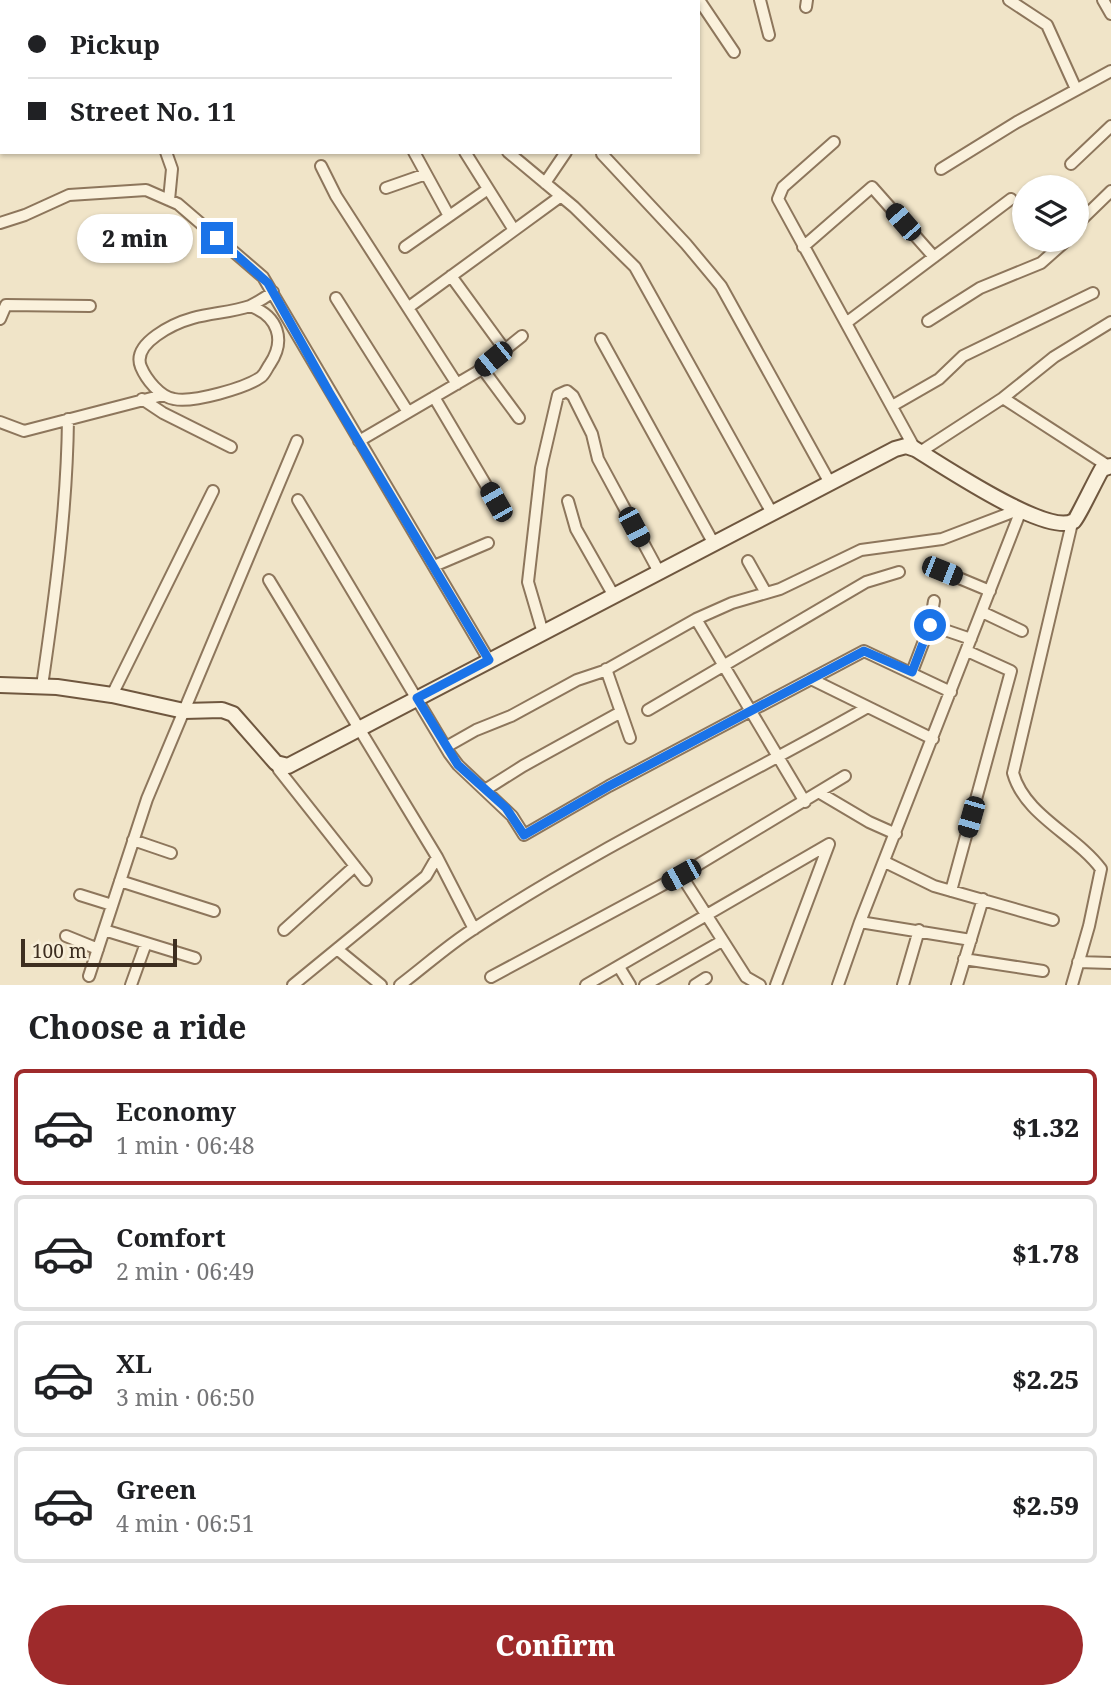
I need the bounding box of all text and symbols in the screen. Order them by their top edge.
text: Pickup [70,26,160,62]
text: Street No. 11 [70,93,236,129]
map controls [1012,175,1089,252]
button: layers [1012,175,1089,252]
car [882,199,925,245]
callout: 2 min [77,214,192,262]
text: 2 min [102,222,168,254]
route end [201,222,233,254]
car [471,338,516,380]
car [477,479,516,525]
car [615,504,654,550]
car [919,553,966,589]
route start [914,609,946,641]
car [956,794,987,840]
car [658,856,705,894]
scale bar [21,936,177,968]
text: 100 m [32,938,87,964]
text: Choose a ride [28,1005,247,1048]
text: Economy [116,1093,236,1129]
icon: car [32,1096,95,1159]
text: $1.32 [1012,1109,1079,1145]
text: 1 min · 06:48 [116,1129,254,1161]
text: Comfort [116,1219,226,1255]
icon: car [32,1222,95,1285]
text: $1.78 [1012,1235,1079,1271]
text: 2 min · 06:49 [116,1255,254,1287]
text: XL [116,1345,152,1381]
icon: car [32,1348,95,1411]
text: $2.25 [1012,1361,1079,1397]
text: 3 min · 06:50 [116,1381,254,1413]
text: Green [116,1471,197,1507]
icon: car [32,1474,95,1537]
text: $2.59 [1012,1487,1079,1523]
text: 4 min · 06:51 [116,1507,254,1539]
button: Confirm [28,1605,1083,1685]

